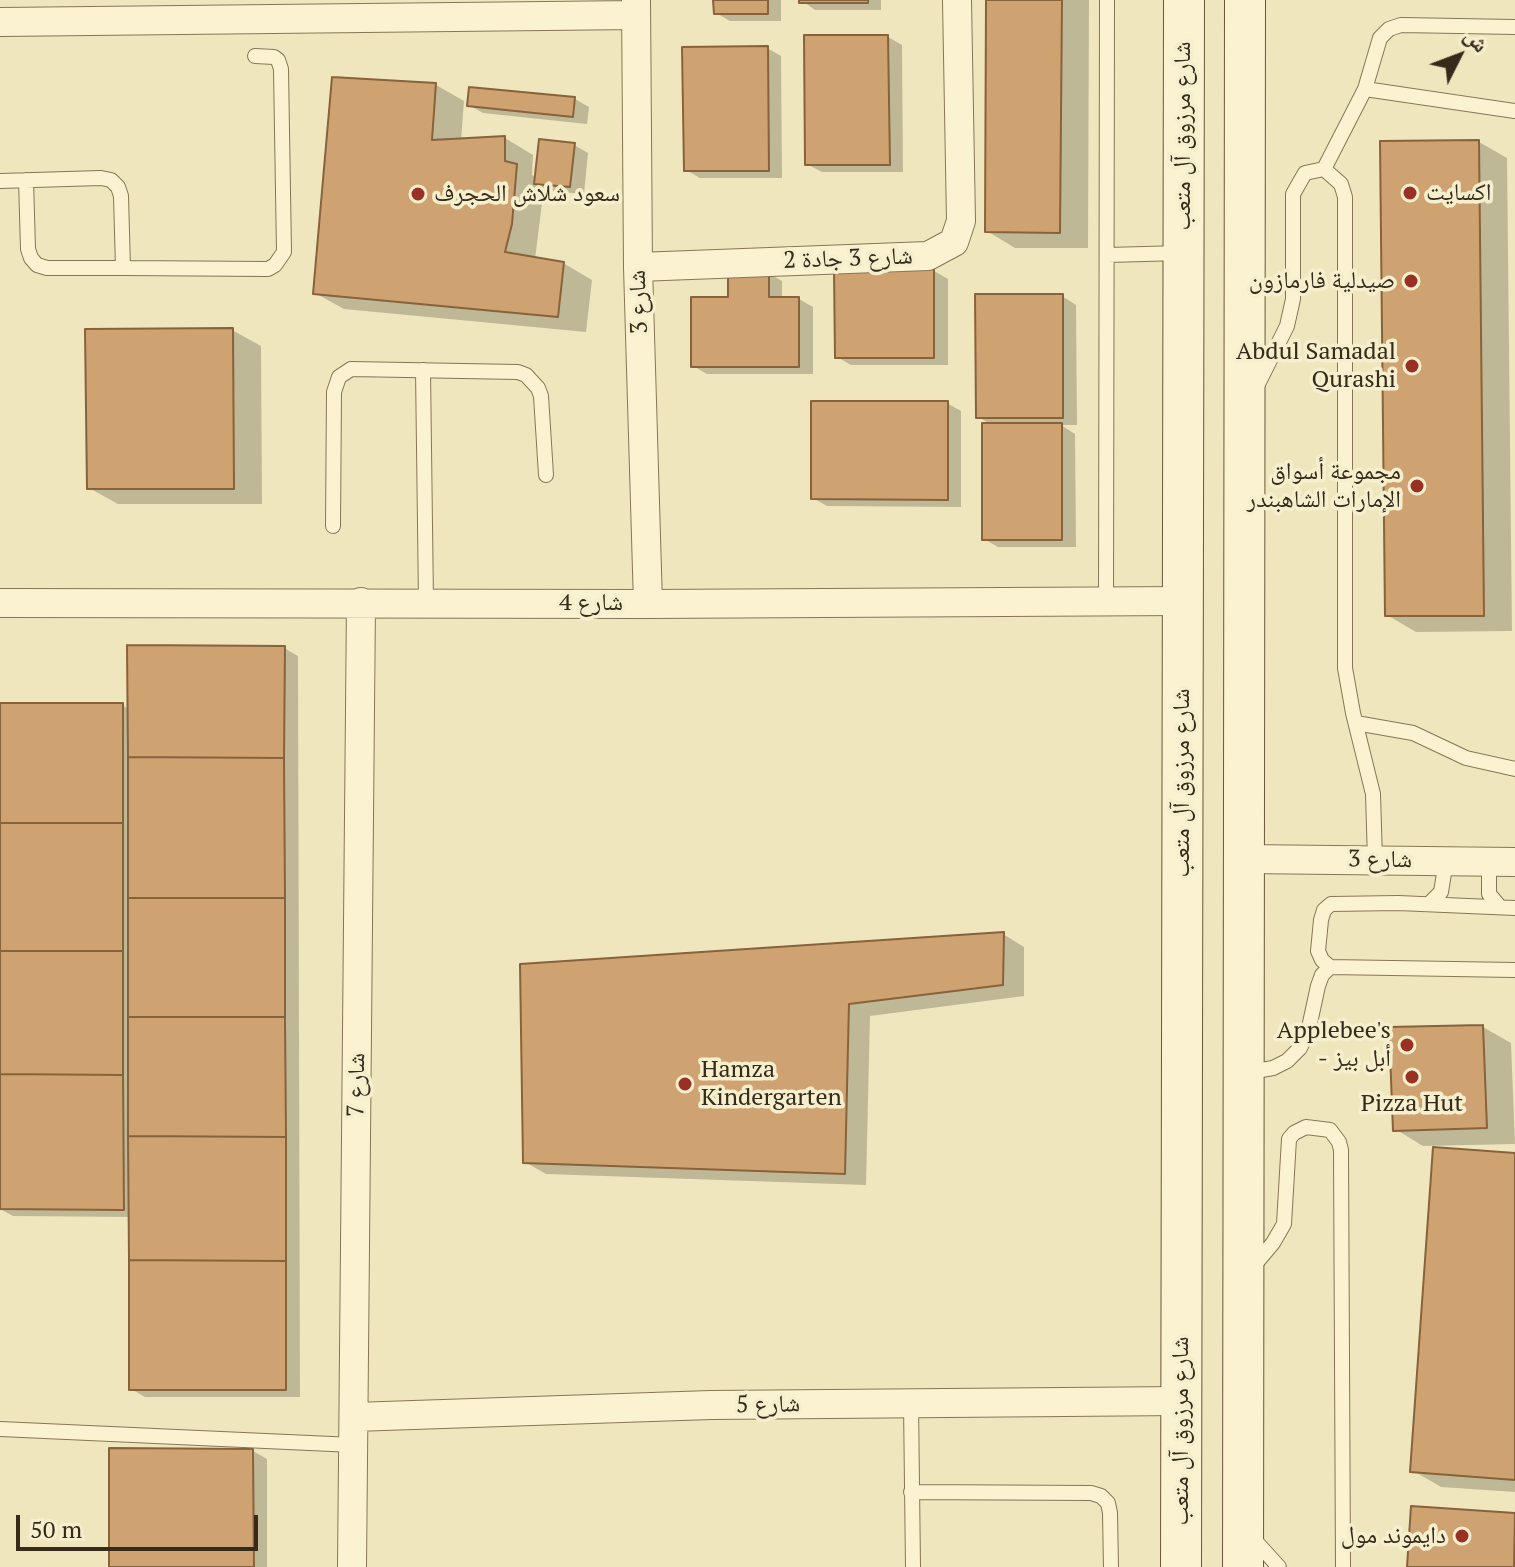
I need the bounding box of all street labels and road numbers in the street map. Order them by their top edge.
street label: شارع مرزوق آل متعب [1169,42,1197,230]
street label: شارع 3 جادة 2 [783,242,913,276]
street label: شارع 3 [623,269,655,335]
street label: شارع 4 [559,589,623,617]
street label: شارع مرزوق آل متعب [1168,689,1196,877]
street label: شارع 3 [1348,845,1412,875]
street label: شارع 7 [342,1053,372,1117]
street label: شارع مرزوق آل متعب [1167,1337,1195,1525]
street label: شارع 5 [736,1390,800,1420]

